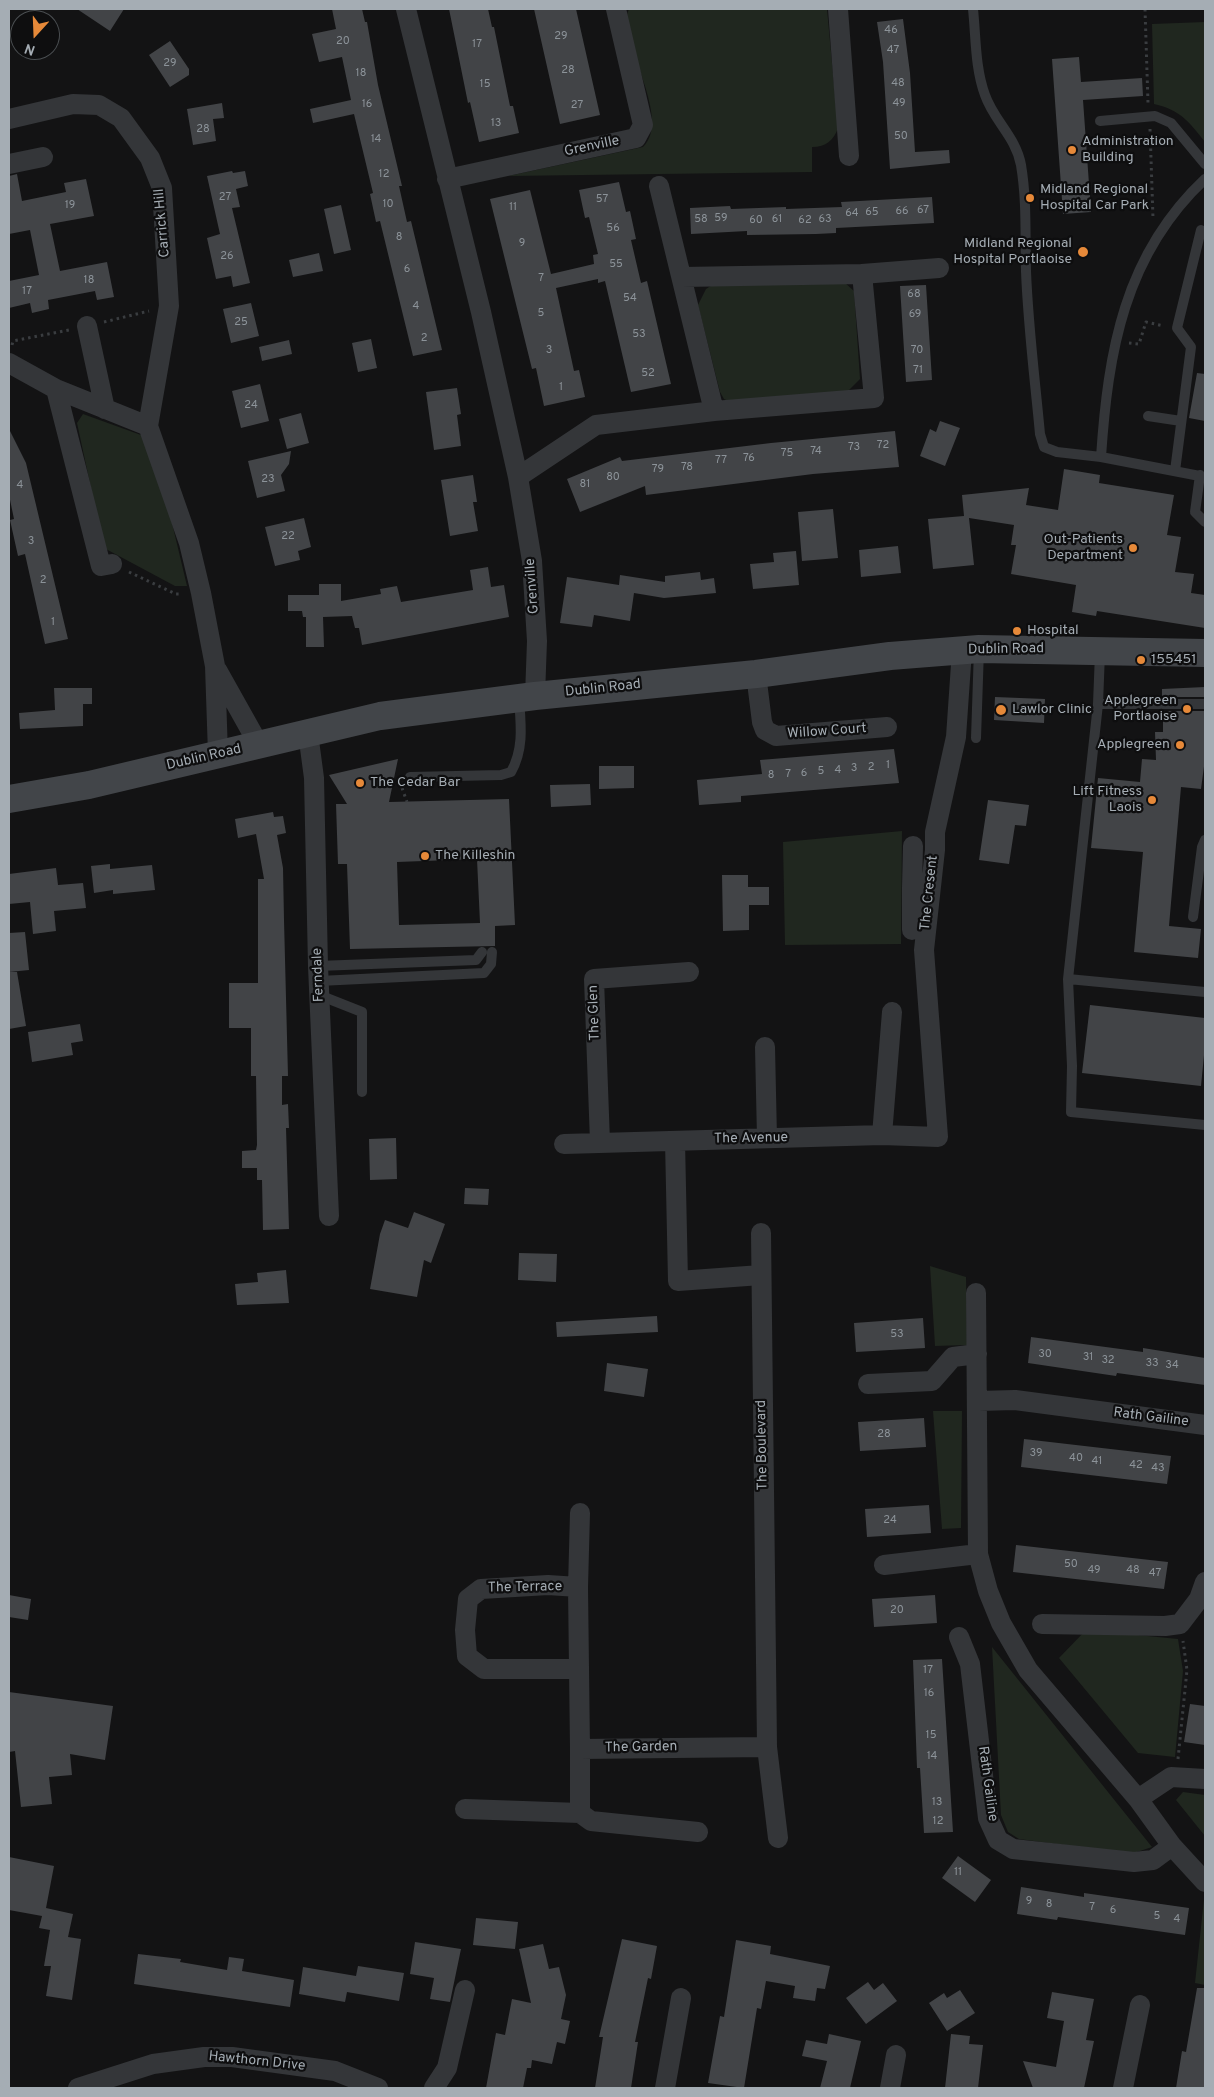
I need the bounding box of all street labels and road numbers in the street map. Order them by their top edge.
street label: Grenville [563,133,621,161]
street label: Carrick Hill [152,188,174,258]
street label: Grenville [523,558,543,614]
street label: Dublin Road [968,641,1044,659]
street label: Dublin Road [564,677,642,701]
street label: Willow Court [787,721,867,743]
street label: Dublin Road [165,741,243,775]
street label: The Cresent [918,854,942,932]
street label: Ferndale [310,948,328,1002]
street label: The Glen [586,985,604,1041]
street label: The Avenue [714,1130,788,1148]
street label: The Boulevard [754,1400,772,1490]
street label: Rath Gailine [1112,1405,1190,1431]
street label: The Terrace [488,1579,562,1597]
street label: The Garden [604,1739,678,1757]
street label: Rath Gailine [973,1745,1001,1823]
street label: Hawthorn Drive [208,2049,306,2075]

